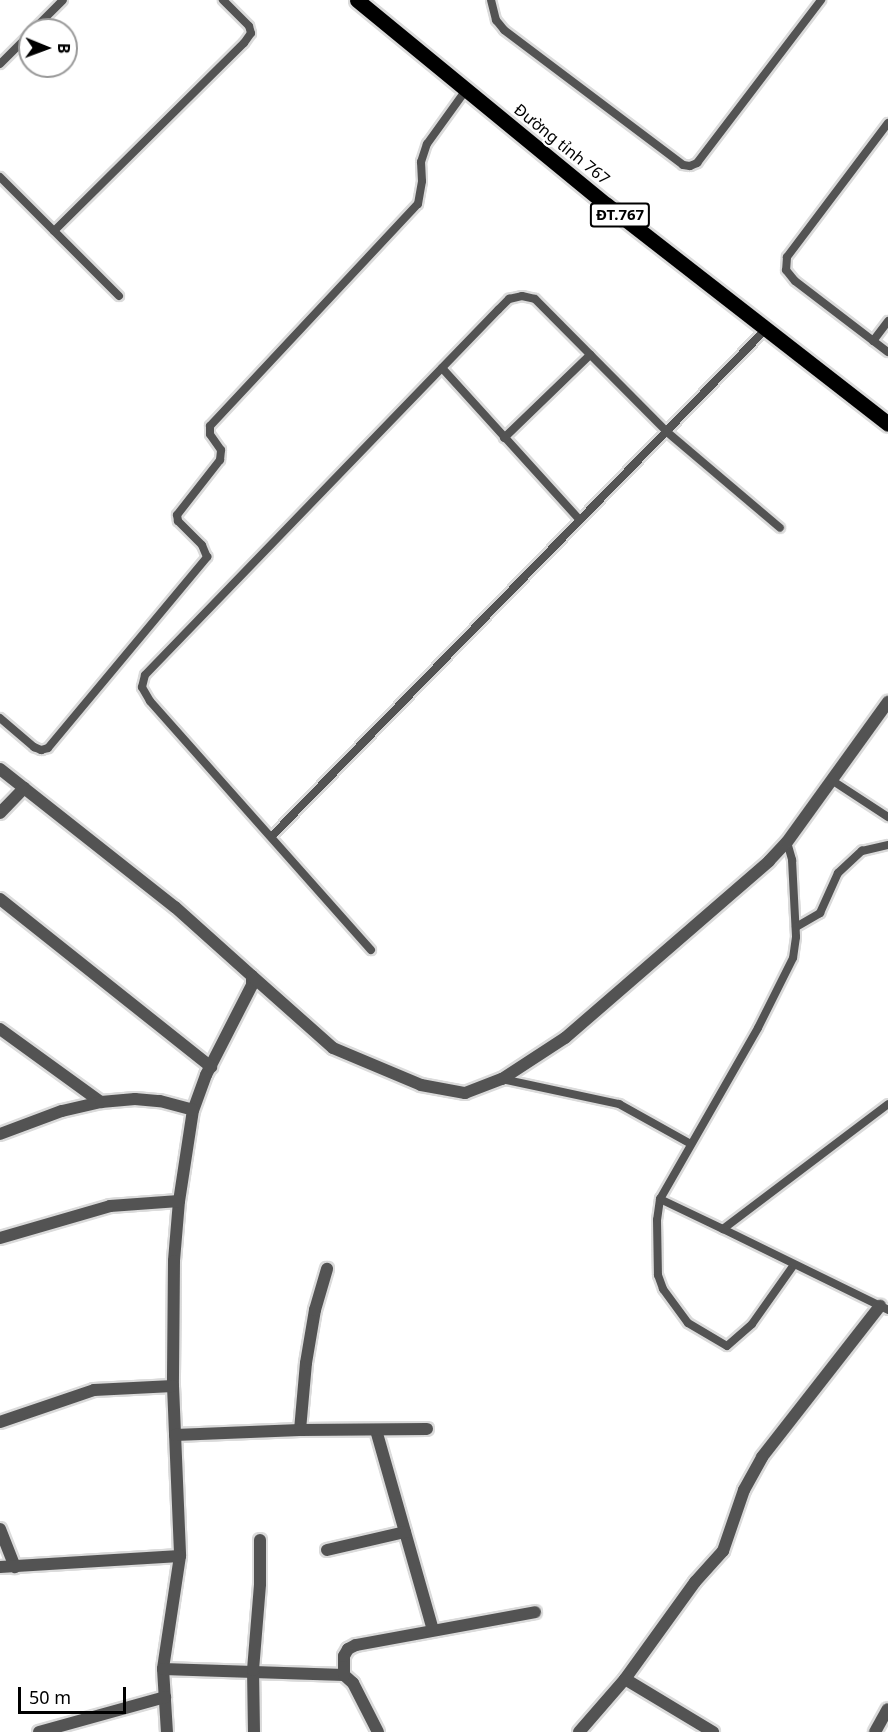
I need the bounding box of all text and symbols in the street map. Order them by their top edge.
north arrow [18,18,78,78]
text: B [53,43,75,54]
street label: Đường tỉnh 767 [510,100,614,188]
road number: ĐT.767 [588,203,652,227]
scale bar [21,1675,129,1713]
text: 50 m [29,1685,71,1709]

